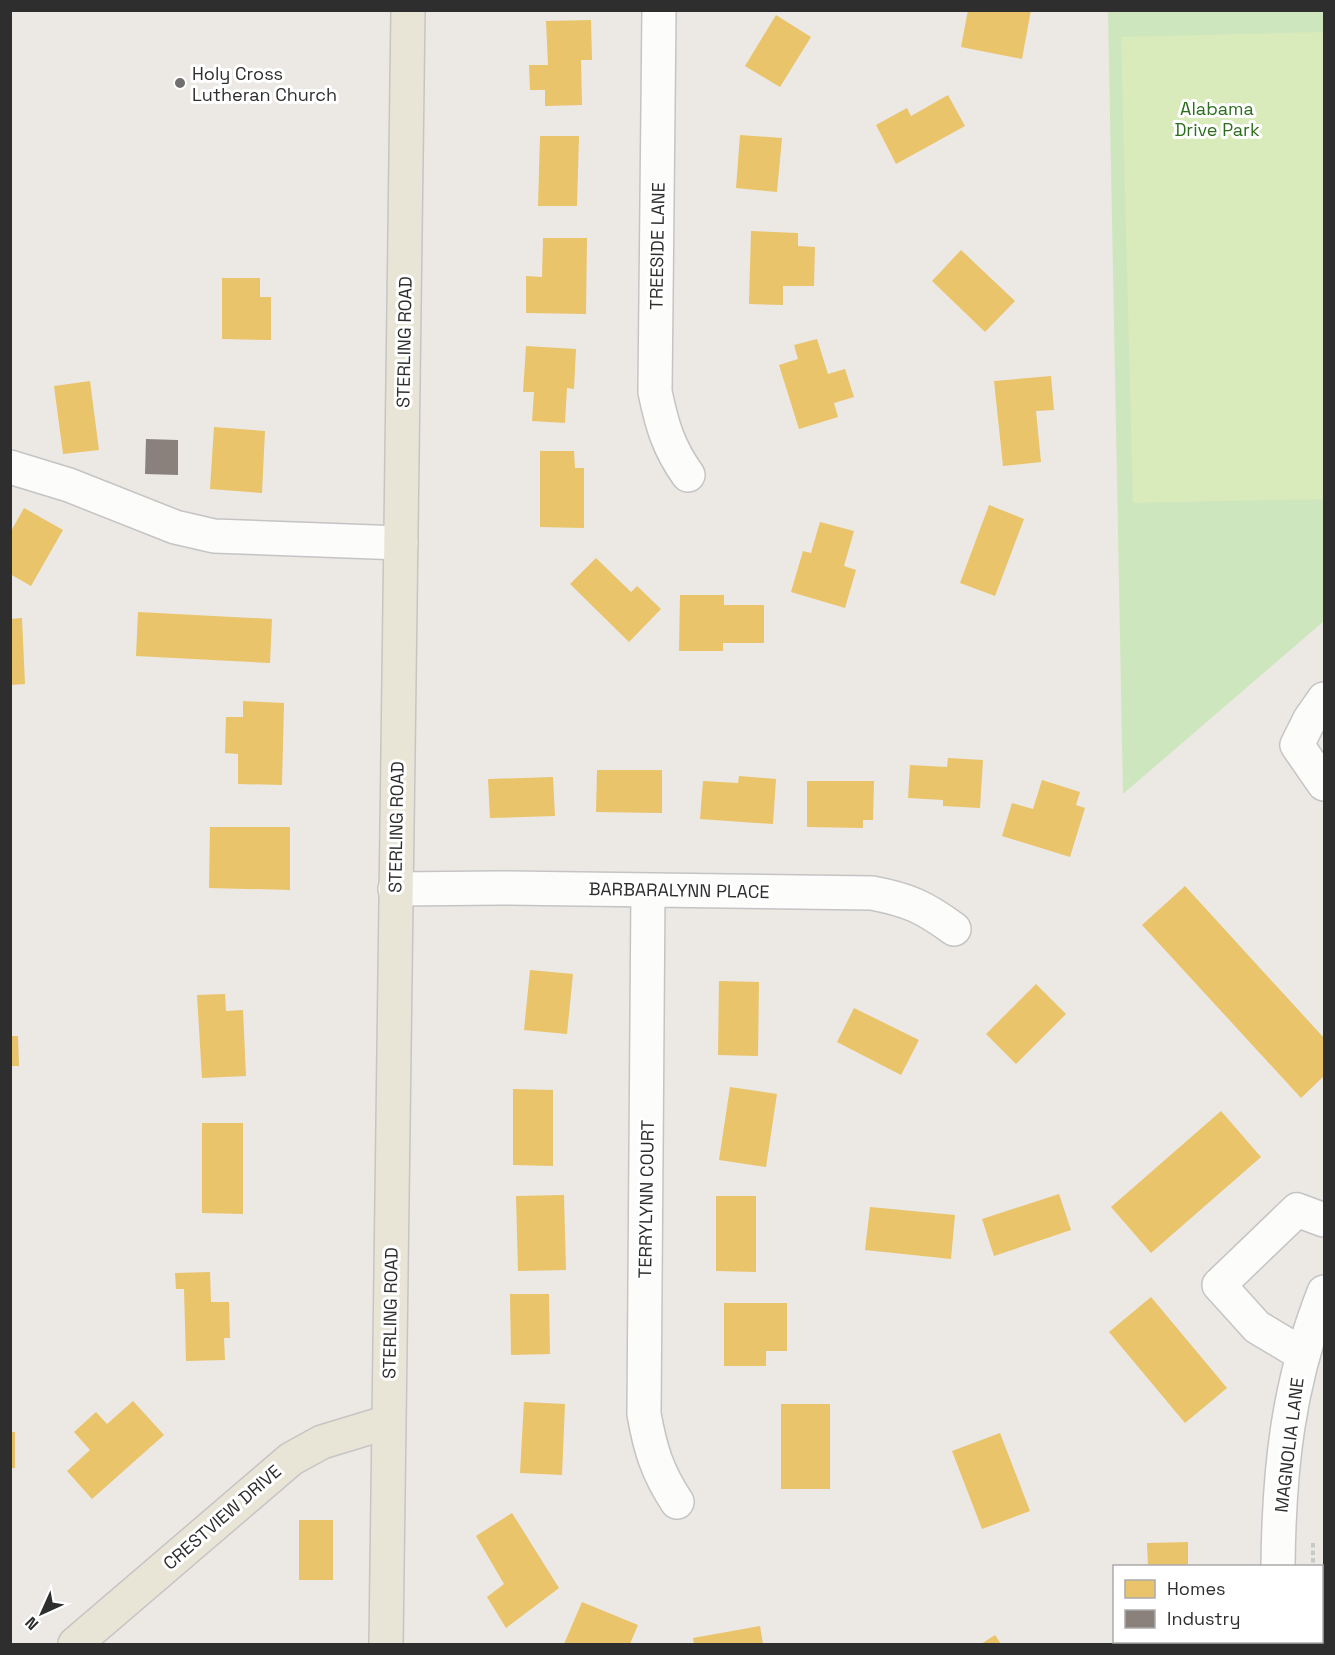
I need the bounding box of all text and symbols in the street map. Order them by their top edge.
place label: Holy Cross Lutheran Church [192,62,337,106]
marker: Holy Cross Lutheran Church [173,76,187,90]
park label: Alabama Drive Park [1174,97,1260,141]
street label: TREESIDE LANE [644,182,670,310]
street label: STERLING ROAD [391,276,417,408]
street label: STERLING ROAD [383,761,409,893]
street label: BARBARALYNN PLACE [588,877,770,903]
street label: TERRYLYNN COURT [633,1119,659,1279]
street label: STERLING ROAD [377,1247,403,1379]
street label: MAGNOLIA LANE [1269,1376,1309,1514]
street label: CRESTVIEW DRIVE [158,1459,286,1575]
legend [1113,1565,1323,1643]
text: Homes [1167,1577,1226,1600]
north arrow [12,1583,72,1643]
text: Industry [1167,1607,1240,1630]
text: N [21,1612,43,1634]

